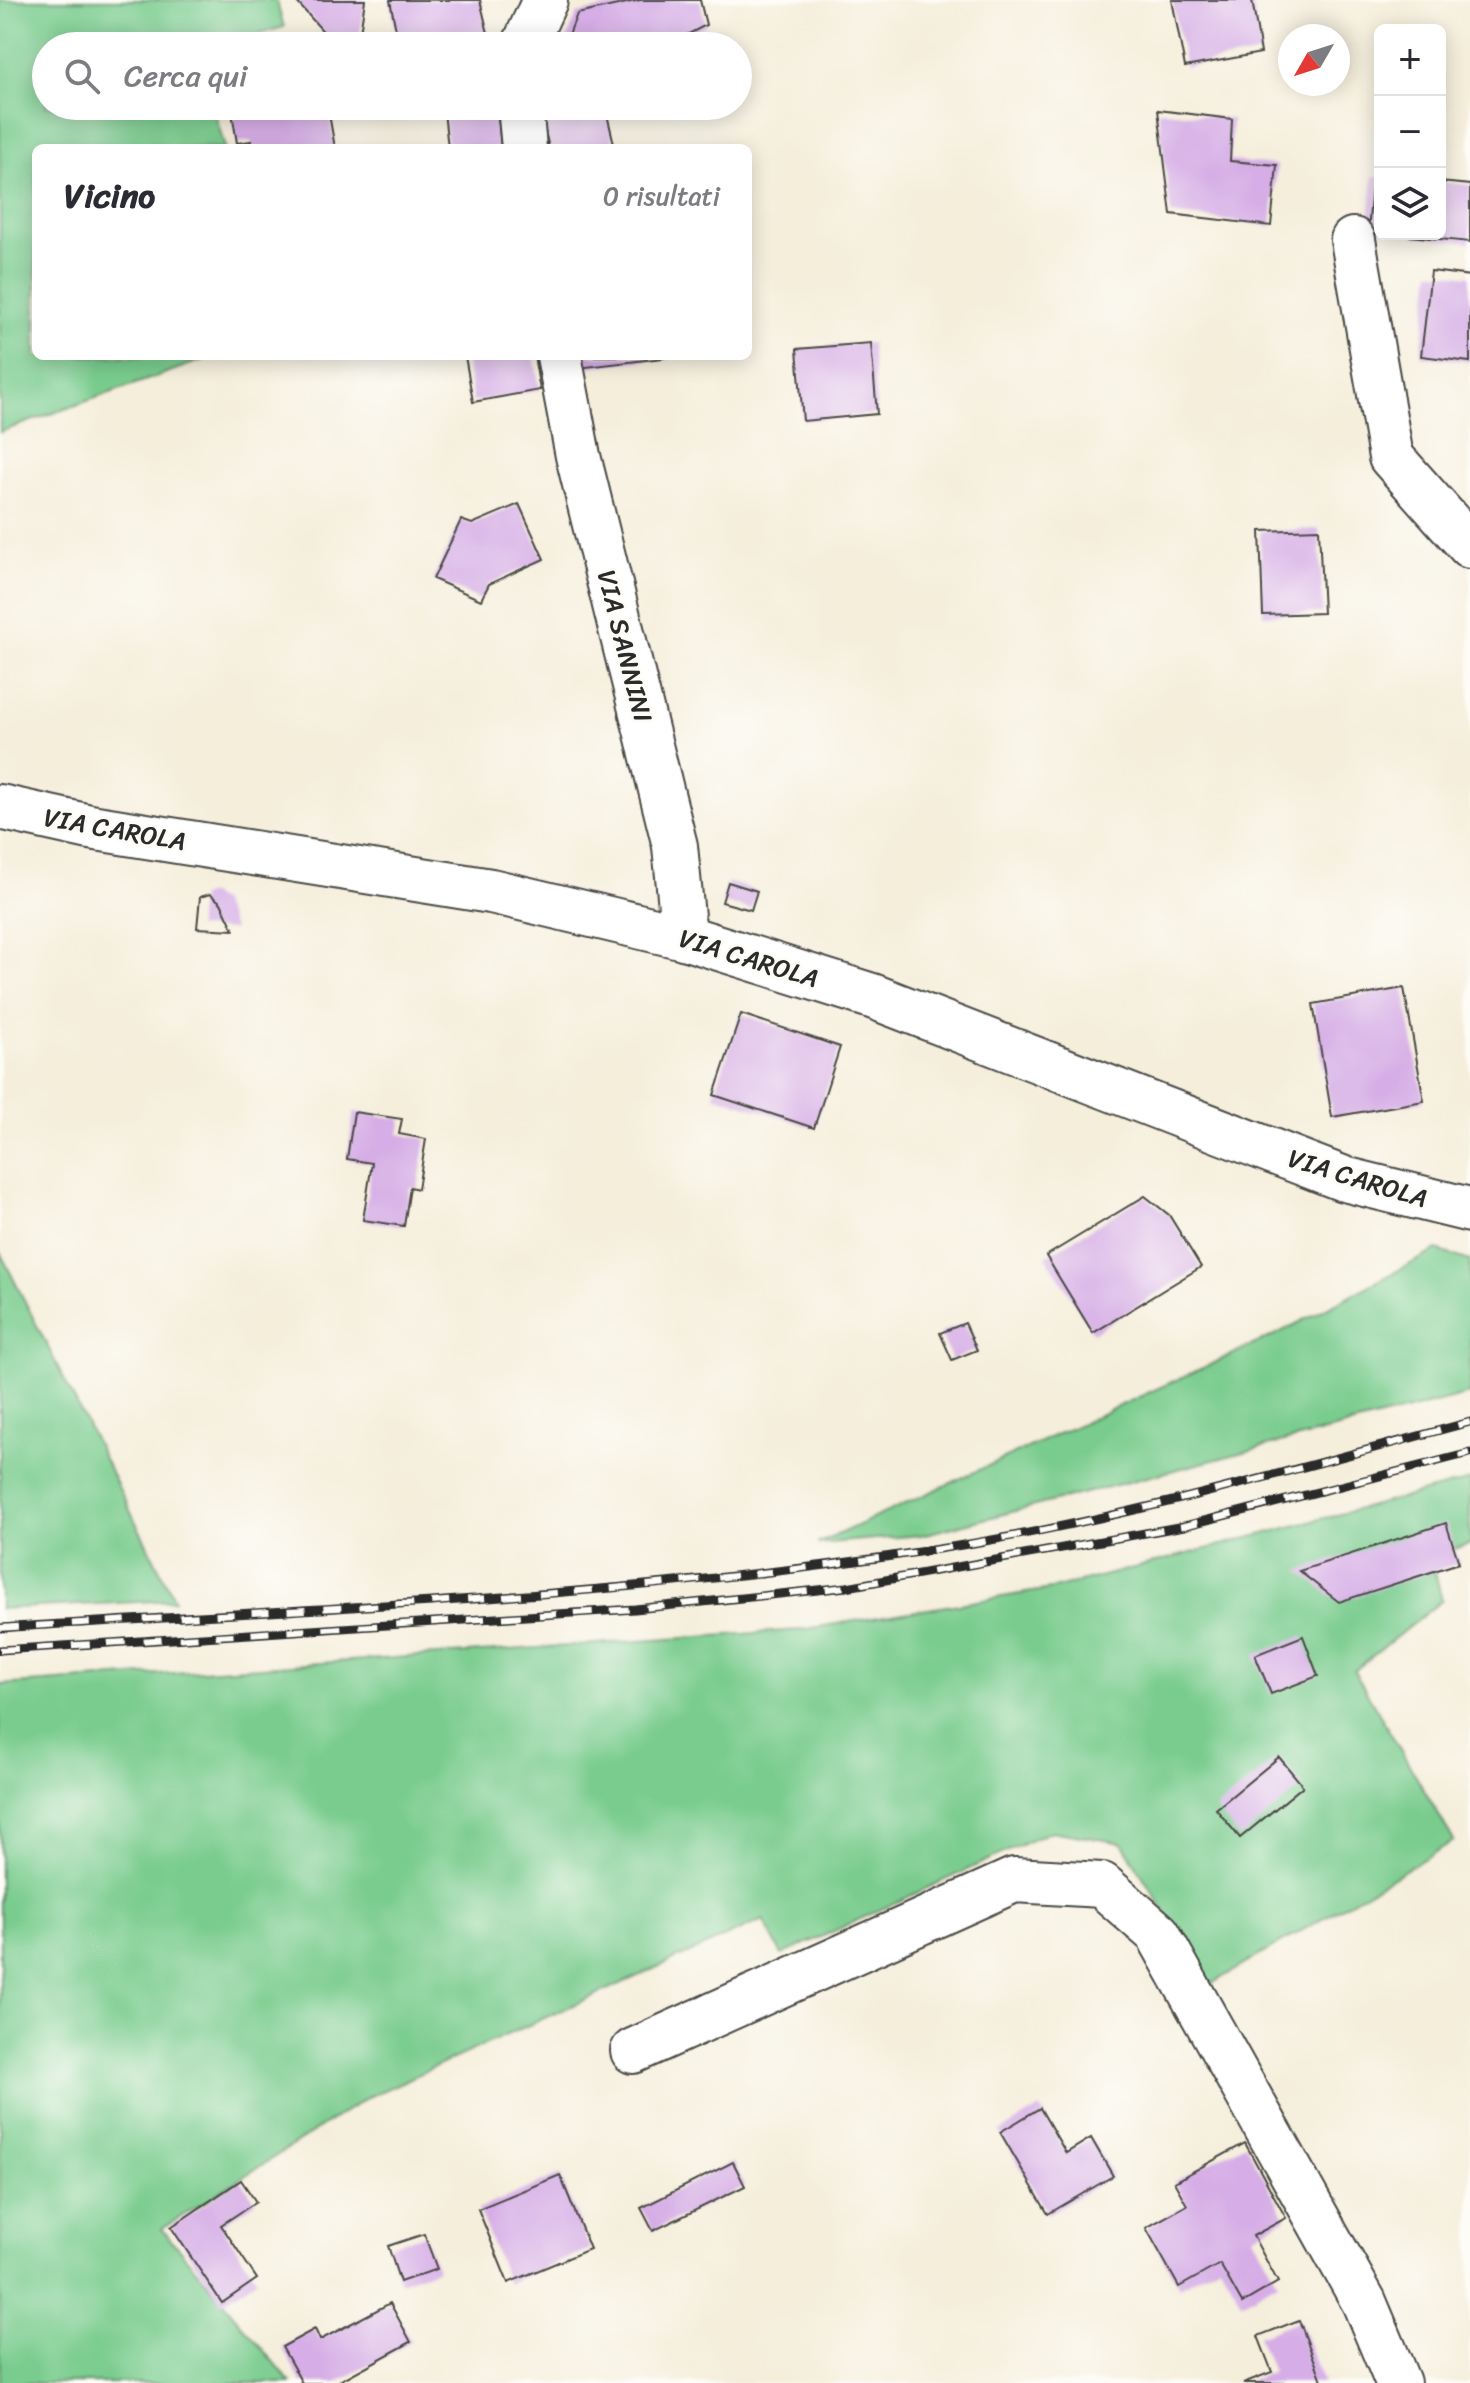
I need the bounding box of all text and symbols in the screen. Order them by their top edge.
north arrow [1278,24,1350,96]
map controls [1374,24,1446,240]
button: + [1374,24,1446,96]
search box [32,32,752,120]
text: Cerca qui [124,49,247,103]
icon: search [60,54,104,98]
button: − [1374,96,1446,168]
text: Vicino [64,166,155,226]
button: layers [1374,168,1446,240]
text: 0 risultati [603,173,720,219]
street label: VIA SANNINI [584,565,666,727]
street label: VIA CAROLA [40,794,190,864]
street label: VIA CAROLA [674,915,824,1001]
street label: VIA CAROLA [1283,1135,1433,1221]

